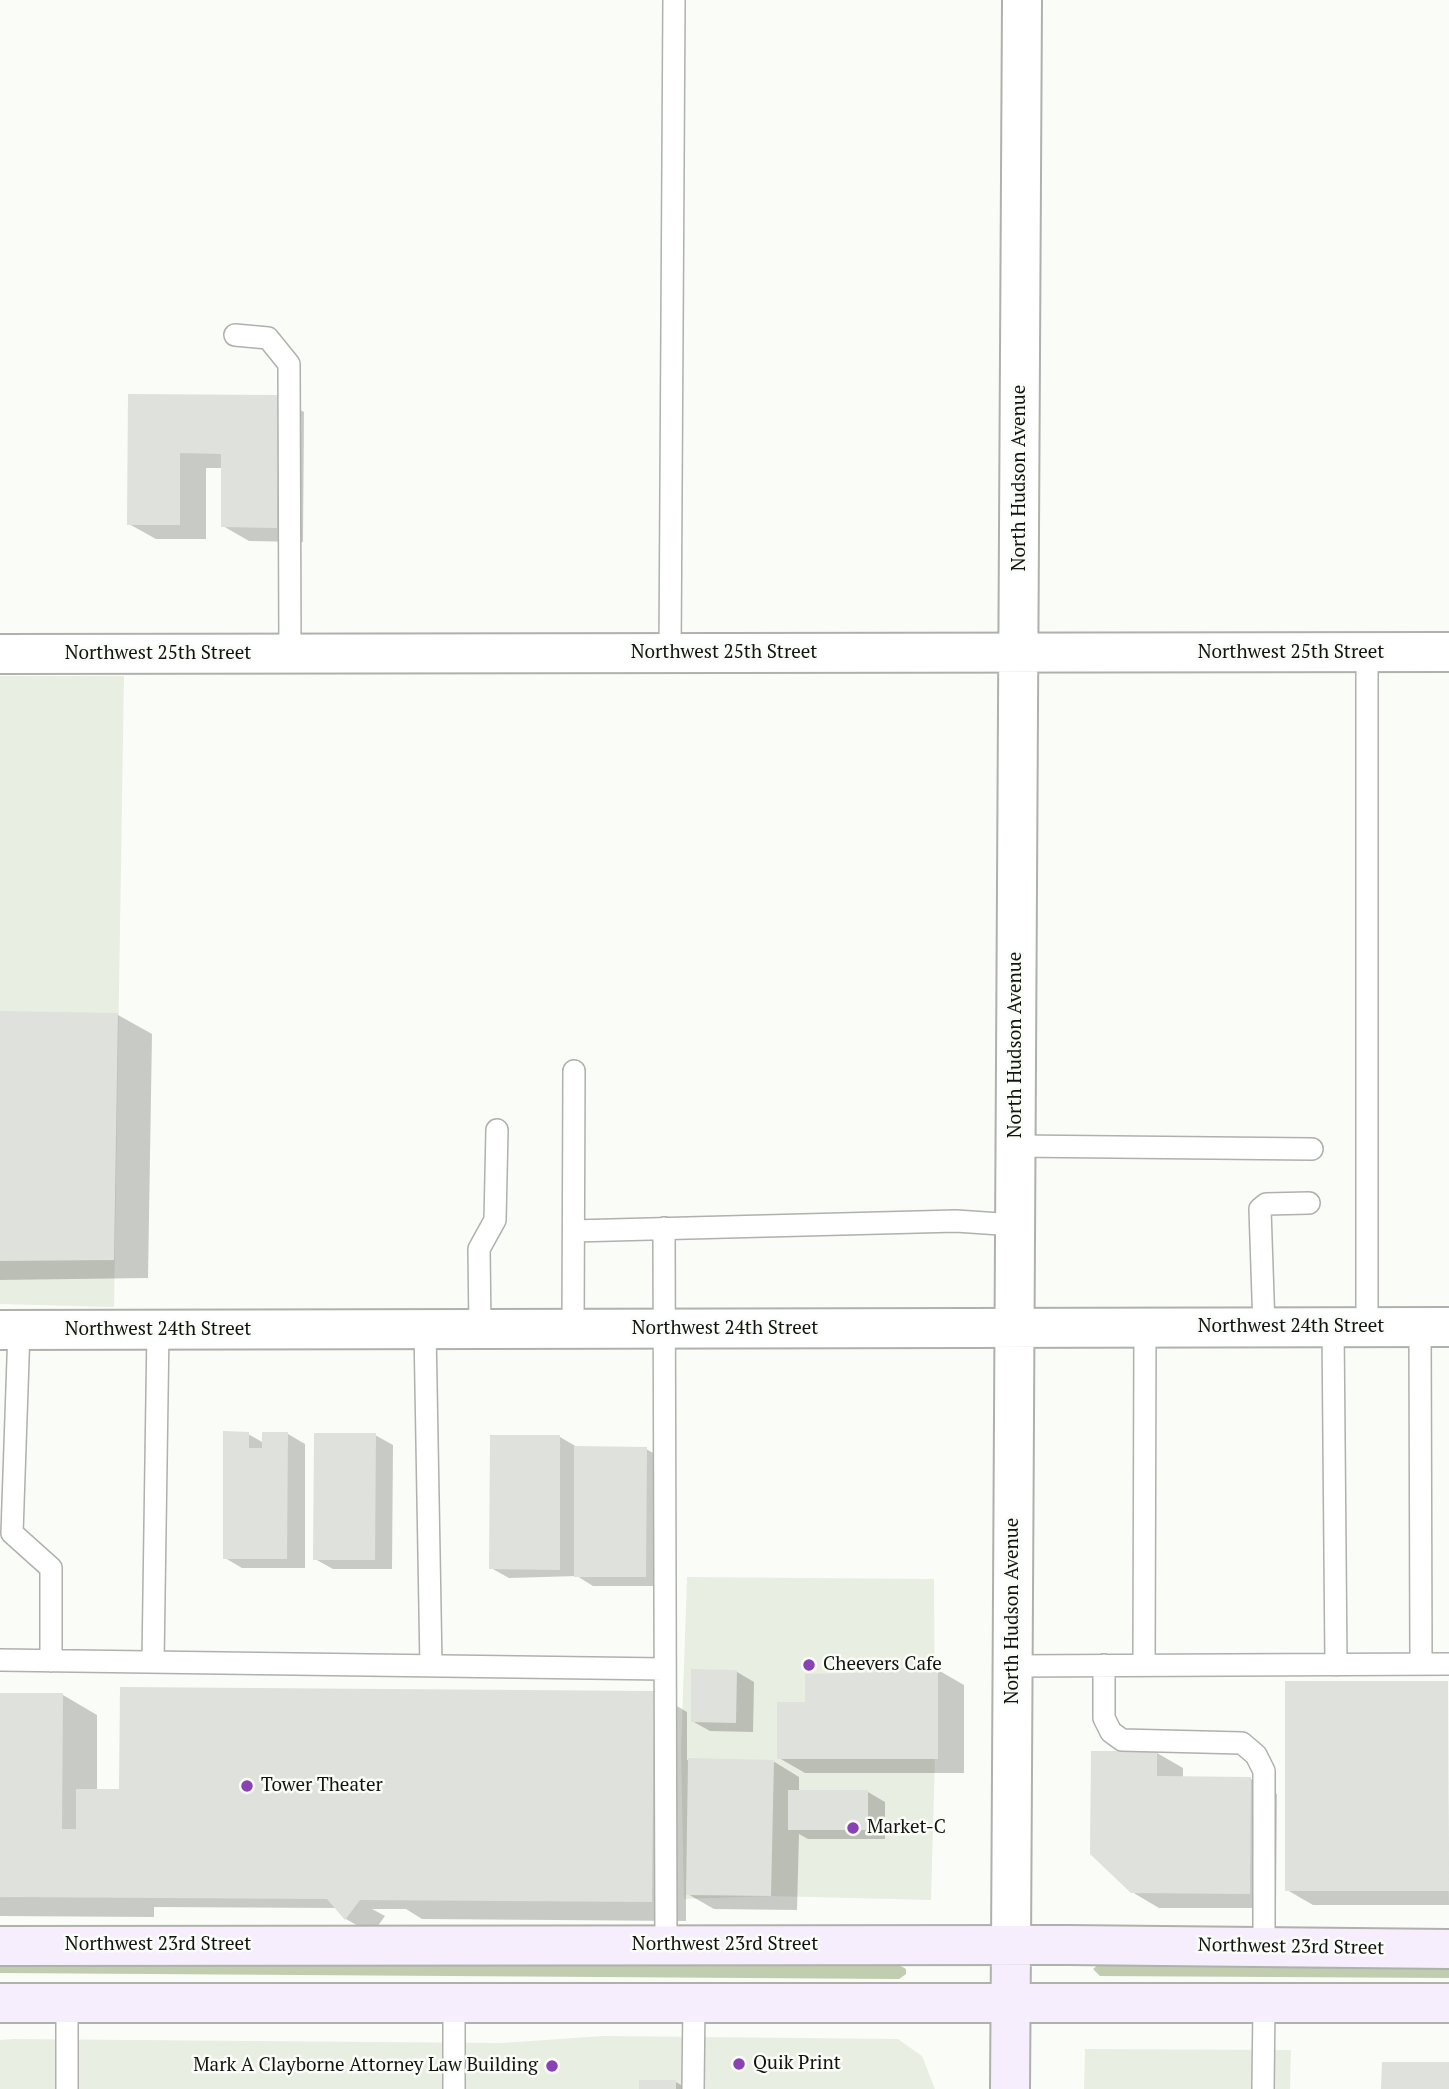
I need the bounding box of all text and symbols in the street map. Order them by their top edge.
street label: North Hudson Avenue [1009,385,1031,571]
street label: Northwest 25th Street [631,642,817,664]
street label: Northwest 25th Street [1198,642,1384,664]
street label: Northwest 25th Street [65,643,251,665]
street label: North Hudson Avenue [1005,952,1027,1138]
street label: Northwest 24th Street [1198,1316,1384,1338]
street label: Northwest 24th Street [632,1318,818,1340]
street label: Northwest 24th Street [65,1319,251,1341]
street label: North Hudson Avenue [1002,1518,1024,1704]
place label: Cheevers Cafe [823,1654,942,1676]
marker: Cheevers Cafe [801,1657,817,1673]
place label: Tower Theater [261,1775,383,1797]
marker: Tower Theater [239,1778,255,1794]
place label: Market-C [867,1817,946,1839]
marker: Market-C [845,1820,861,1836]
street label: Northwest 23rd Street [65,1934,251,1956]
street label: Northwest 23rd Street [632,1934,818,1956]
street label: Northwest 23rd Street [1198,1934,1384,1960]
place label: Quik Print [753,2053,841,2075]
place label: Mark A Clayborne Attorney Law Building [193,2055,538,2077]
marker: Quik Print [731,2056,747,2072]
marker: Mark A Clayborne Attorney Law Building [544,2058,560,2074]

